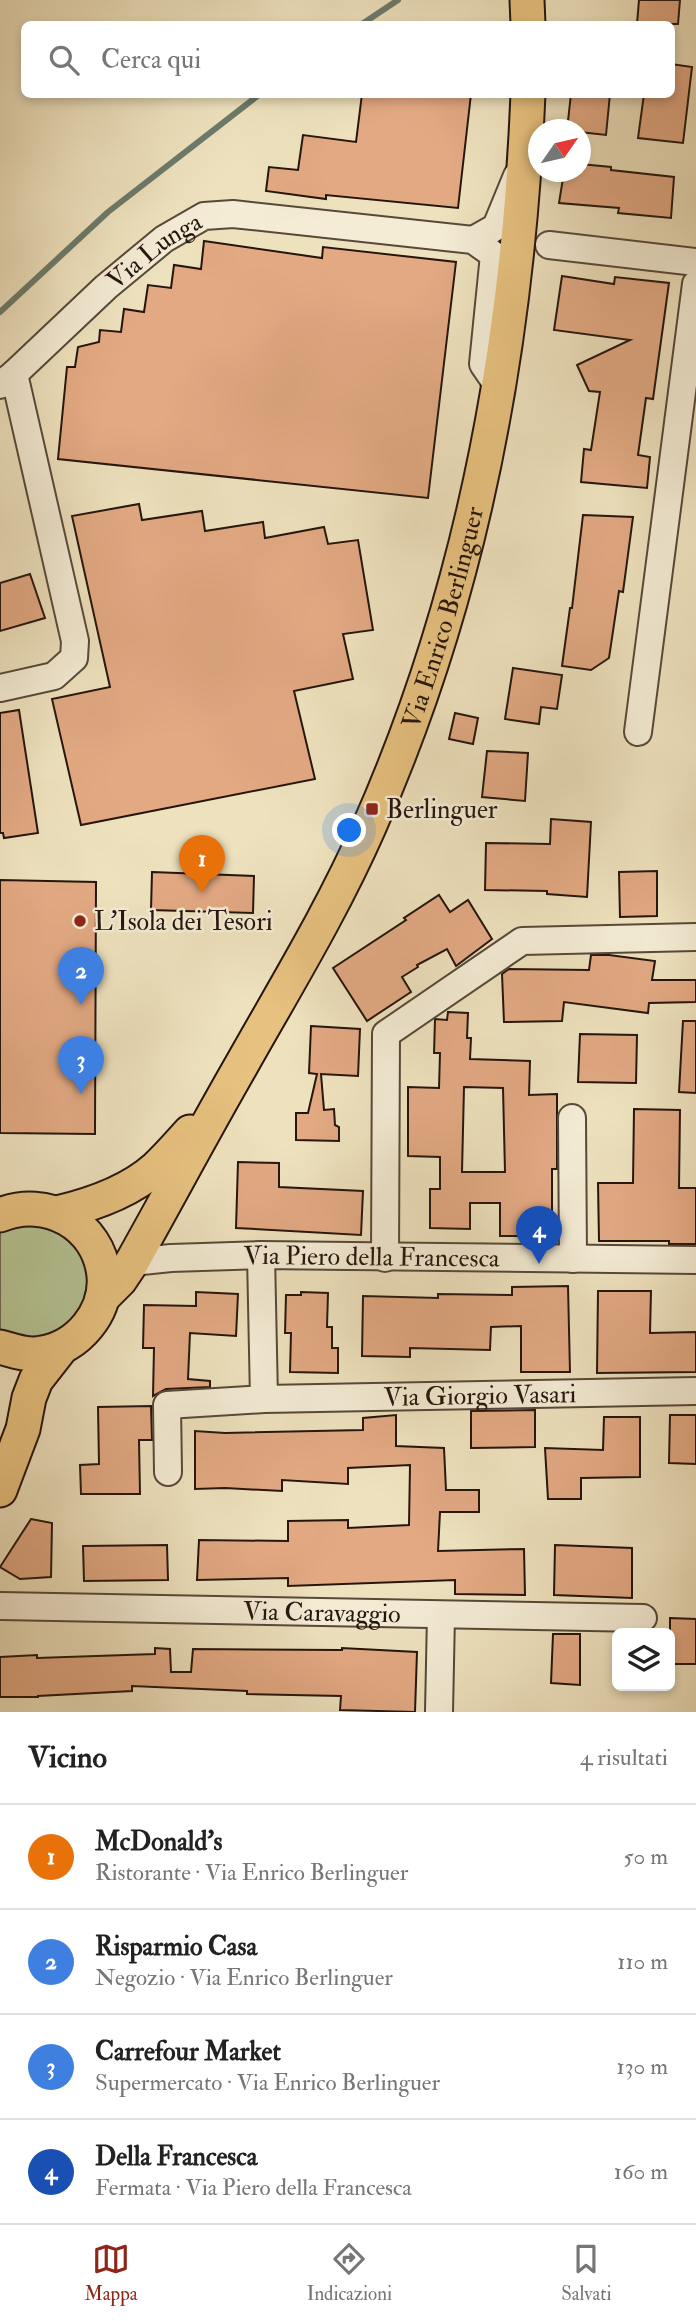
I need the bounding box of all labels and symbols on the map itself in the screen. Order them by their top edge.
north arrow [528,119,591,182]
street label: Via Lunga [100,206,208,297]
street label: Via Enrico Berlinguer [395,503,491,733]
place label: Berlinguer [386,794,498,826]
marker: Berlinguer [364,801,380,817]
your location [332,813,366,847]
pin: 1 [179,835,225,893]
place label: L'Isola dei Tesori [94,906,273,938]
marker: L'Isola dei Tesori [72,913,88,929]
pin: 2 [58,947,104,1005]
pin: 3 [58,1036,104,1094]
pin: 4 [516,1206,562,1264]
street label: Via Piero della Francesca [243,1240,500,1275]
street label: Via Giorgio Vasari [383,1378,577,1414]
street label: Via Caravaggio [243,1596,401,1630]

